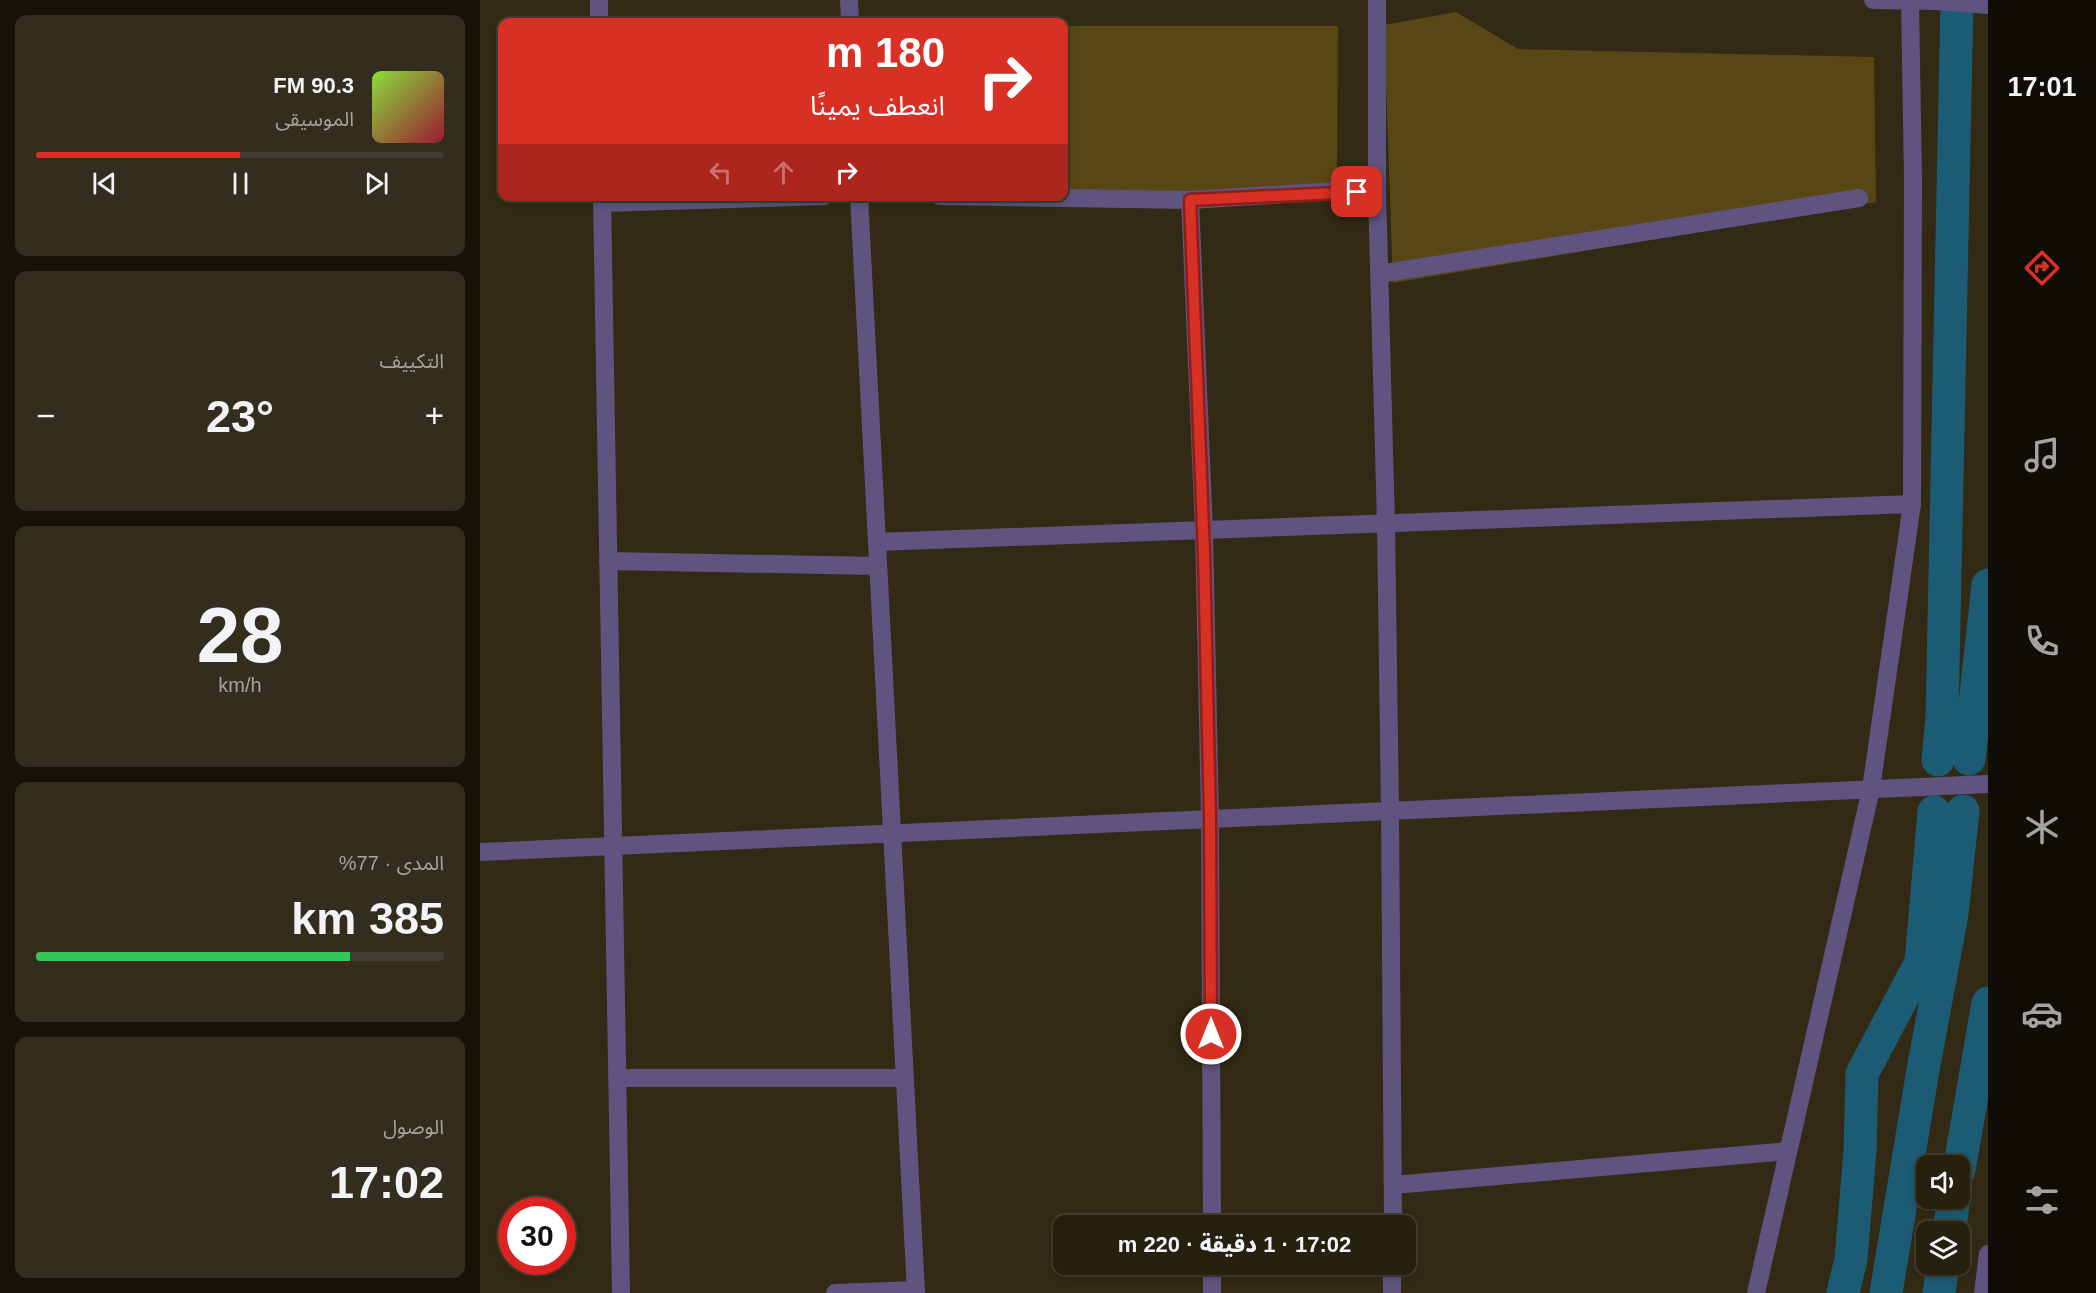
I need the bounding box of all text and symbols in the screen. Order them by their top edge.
text: 180 m [826,29,945,76]
icon: right [966,42,1044,120]
text: 17:01 [2007,72,2077,102]
text: 90.3 FM [273,73,354,98]
text: انعطف يمينًا [810,91,945,121]
text: الموسيقى [275,108,354,130]
icon: left [704,156,737,189]
icon: ahead [767,156,800,189]
icon: right [830,156,863,189]
pin [1331,166,1382,217]
icon: previous [88,167,121,200]
icon: pause [224,167,257,200]
icon: next [360,167,393,200]
icon: arrive [1340,175,1373,208]
icon: directions [2021,247,2063,289]
text: التكييف [380,350,444,372]
text: 23° [206,391,274,442]
text: − [36,397,55,434]
text: + [425,397,444,434]
icon: music [2021,434,2063,476]
text: 28 [197,591,283,679]
icon: phone [2021,620,2063,662]
text: km/h [218,674,262,696]
icon: climate [2021,806,2063,848]
text: المدى · 77% [339,852,444,874]
text: 385 km [291,893,444,944]
icon: car [2021,993,2063,1035]
position arrow [1179,1002,1243,1066]
text: الوصول [383,1116,444,1138]
map controls [1916,1155,1970,1275]
button: sound [1916,1155,1970,1209]
text: 17:02 [329,1157,444,1208]
icon: filters [2021,1179,2063,1221]
speed limit sign: 30 [498,1197,576,1275]
button: layers [1916,1221,1970,1275]
text: 17:02 · 1 دقيقة · 220 m [1118,1232,1351,1257]

